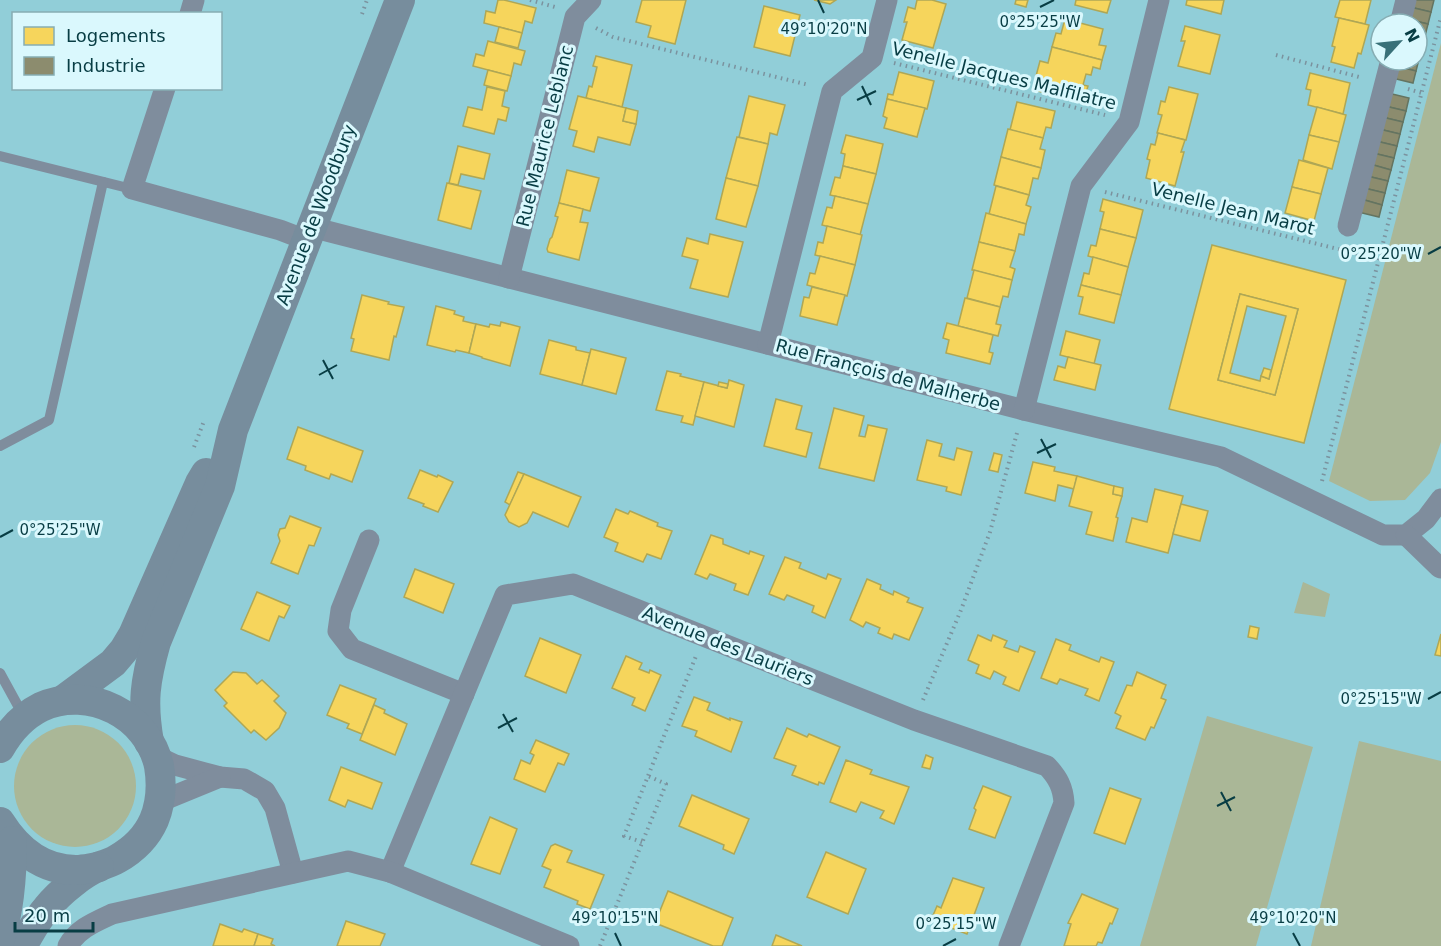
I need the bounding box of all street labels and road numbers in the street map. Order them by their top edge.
street label: Venelle Jacques Malfilatre [890,37,1119,114]
street label: Rue Maurice Leblanc [512,43,577,229]
street label: Avenue de Woodbury [271,121,360,308]
street label: Venelle Jean Marot [1149,178,1317,239]
street label: Rue François de Malherbe [773,334,1003,415]
street label: Avenue des Lauriers [639,602,817,690]

